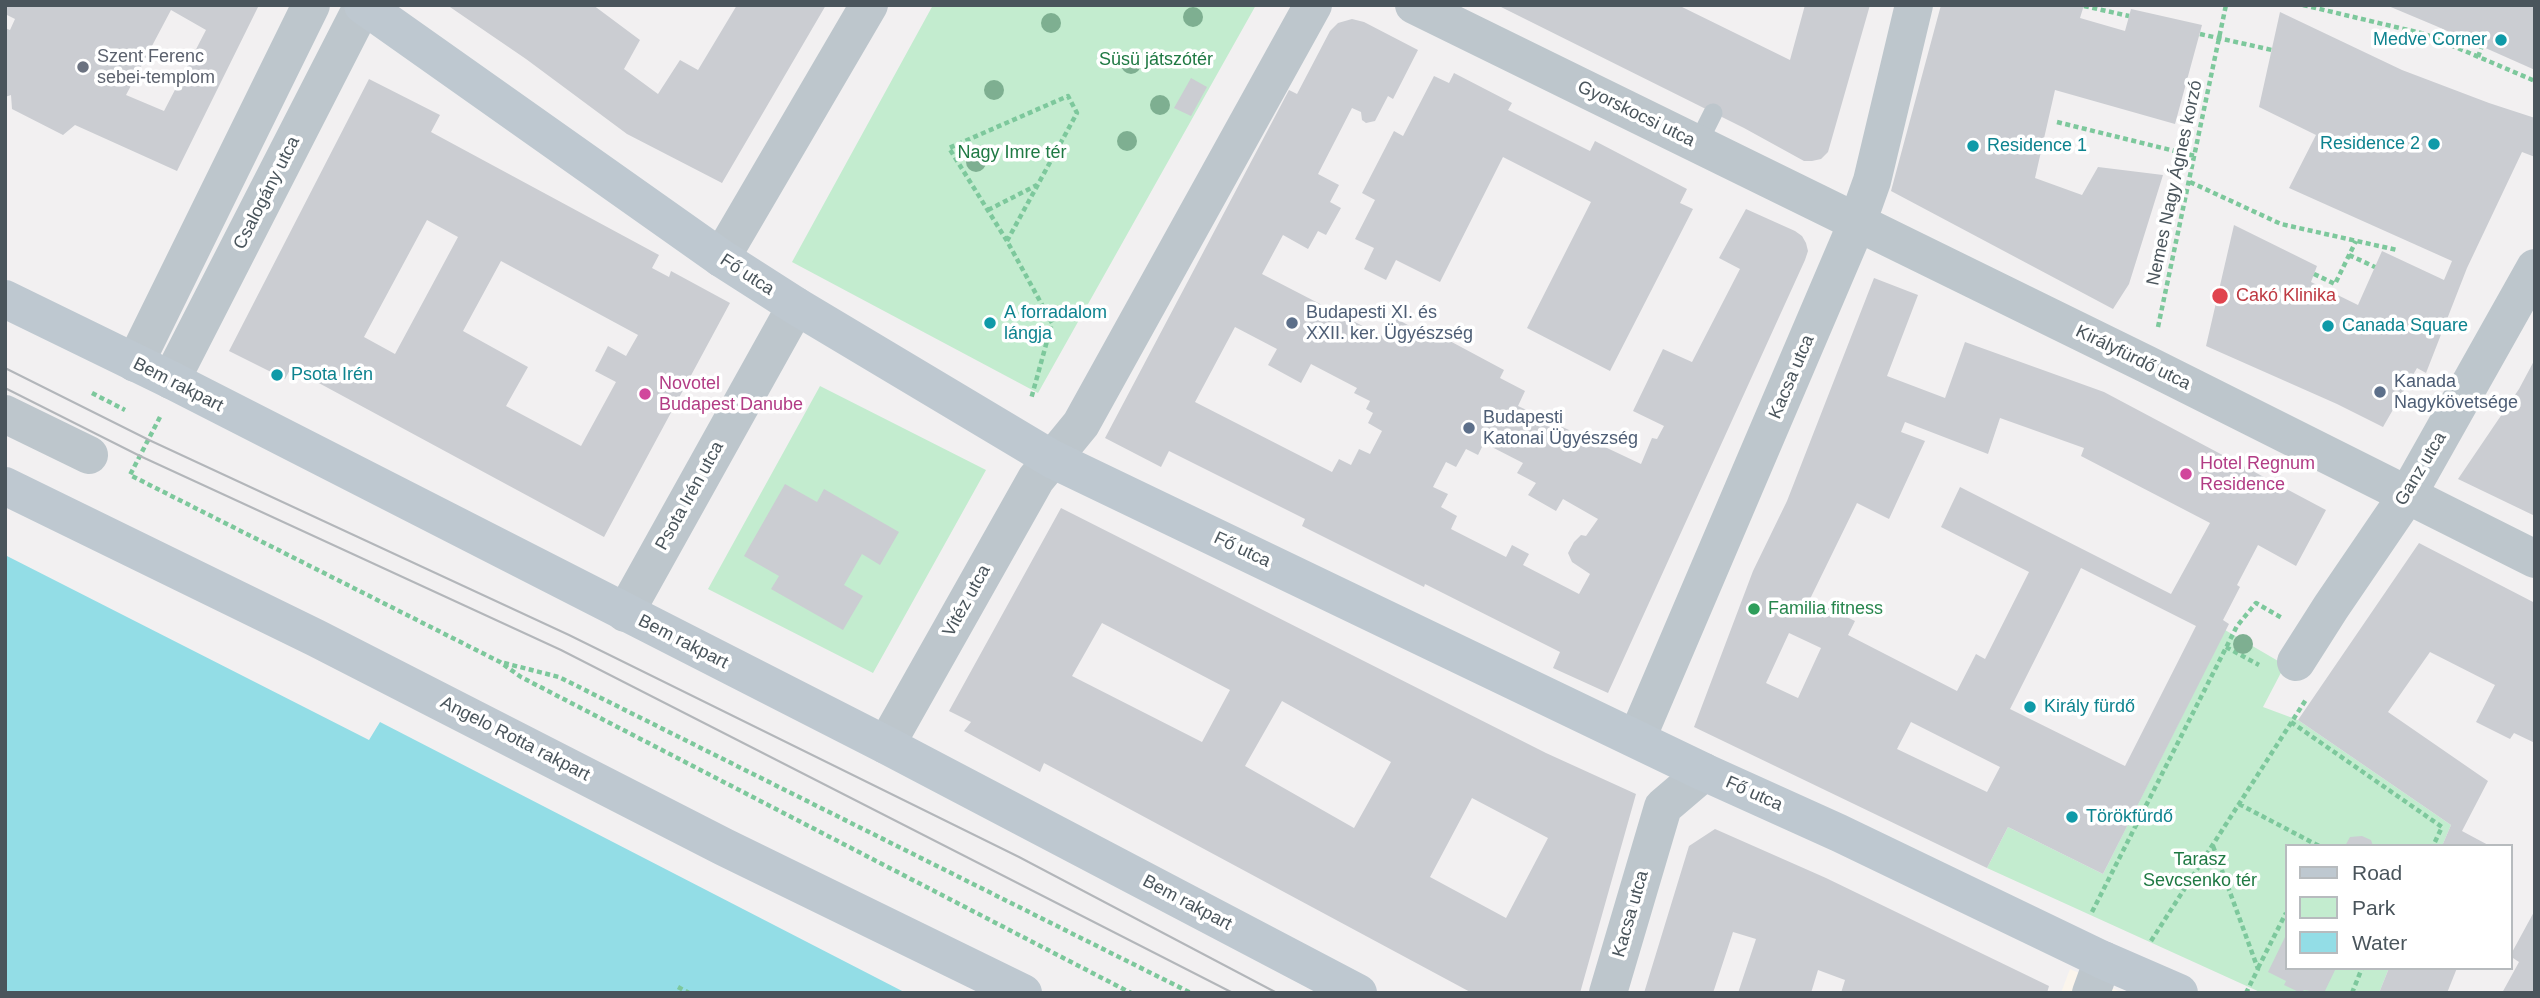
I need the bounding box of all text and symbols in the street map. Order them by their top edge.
place label: Medve Corner [2373,29,2487,51]
marker: Medve Corner [2493,32,2509,48]
place label: Szent Ferenc sebei-templom [97,46,215,88]
park label: Süsü játszótér [1099,49,1213,71]
marker: Szent Ferenc sebei-templom [75,59,91,75]
street label: Gyorskocsi utca [1574,76,1698,152]
street label: Nemes Nagy Ágnes korzó [2143,78,2207,288]
street label: Csalogány utca [229,133,305,253]
place label: Residence 2 [2320,133,2420,155]
place label: Residence 1 [1987,135,2087,157]
marker: Residence 2 [2426,136,2442,152]
marker: Residence 1 [1965,138,1981,154]
park label: Nagy Imre tér [957,142,1067,164]
street label: Fő utca [716,250,778,300]
place label: Cakó Klinika [2236,285,2336,307]
marker: Cakó Klinika [2210,286,2230,306]
place label: A forradalom lángja [1004,302,1107,344]
place label: Budapesti XI. és XXII. ker. Ügyészség [1306,302,1473,344]
marker: A forradalom lángja [982,315,998,331]
marker: Budapesti XI. és XXII. ker. Ügyészség [1284,315,1300,331]
place label: Canada Square [2342,315,2468,337]
marker: Canada Square [2320,318,2336,334]
street label: Királyfürdő utca [2072,321,2194,395]
street label: Kacsa utca [1765,332,1819,422]
street label: Bem rakpart [129,353,227,417]
place label: Psota Irén [291,364,373,386]
marker: Psota Irén [269,367,285,383]
place label: Kanada Nagykövetsége [2394,371,2518,414]
place label: Novotel Budapest Danube [659,373,803,416]
marker: Kanada Nagykövetsége [2372,384,2388,400]
marker: Novotel Budapest Danube [637,386,653,402]
place label: Budapesti Katonai Ügyészség [1483,407,1638,450]
marker: Budapesti Katonai Ügyészség [1461,420,1477,436]
street label: Ganz utca [2391,428,2451,510]
street label: Psota Irén utca [651,438,729,554]
place label: Hotel Regnum Residence [2200,453,2315,496]
marker: Hotel Regnum Residence [2178,466,2194,482]
street label: Fő utca [1210,528,1274,572]
street label: Vitéz utca [938,561,996,641]
place label: Familia fitness [1768,598,1883,620]
marker: Familia fitness [1746,601,1762,617]
street label: Bem rakpart [634,610,732,674]
street label: Angelo Rotta rakpart [437,692,593,786]
place label: Király fürdő [2044,696,2135,718]
marker: Király fürdő [2022,699,2038,715]
street label: Fő utca [1722,772,1786,816]
place label: Törökfürdő [2086,806,2173,828]
marker: Törökfürdő [2064,809,2080,825]
legend [2284,844,2512,970]
park label: Tarasz Sevcsenko tér [2143,849,2257,892]
text: Road [2352,861,2402,884]
street label: Kacsa utca [1608,868,1654,960]
street label: Bem rakpart [1139,870,1235,936]
text: Park [2352,896,2395,919]
text: Water [2352,931,2407,954]

